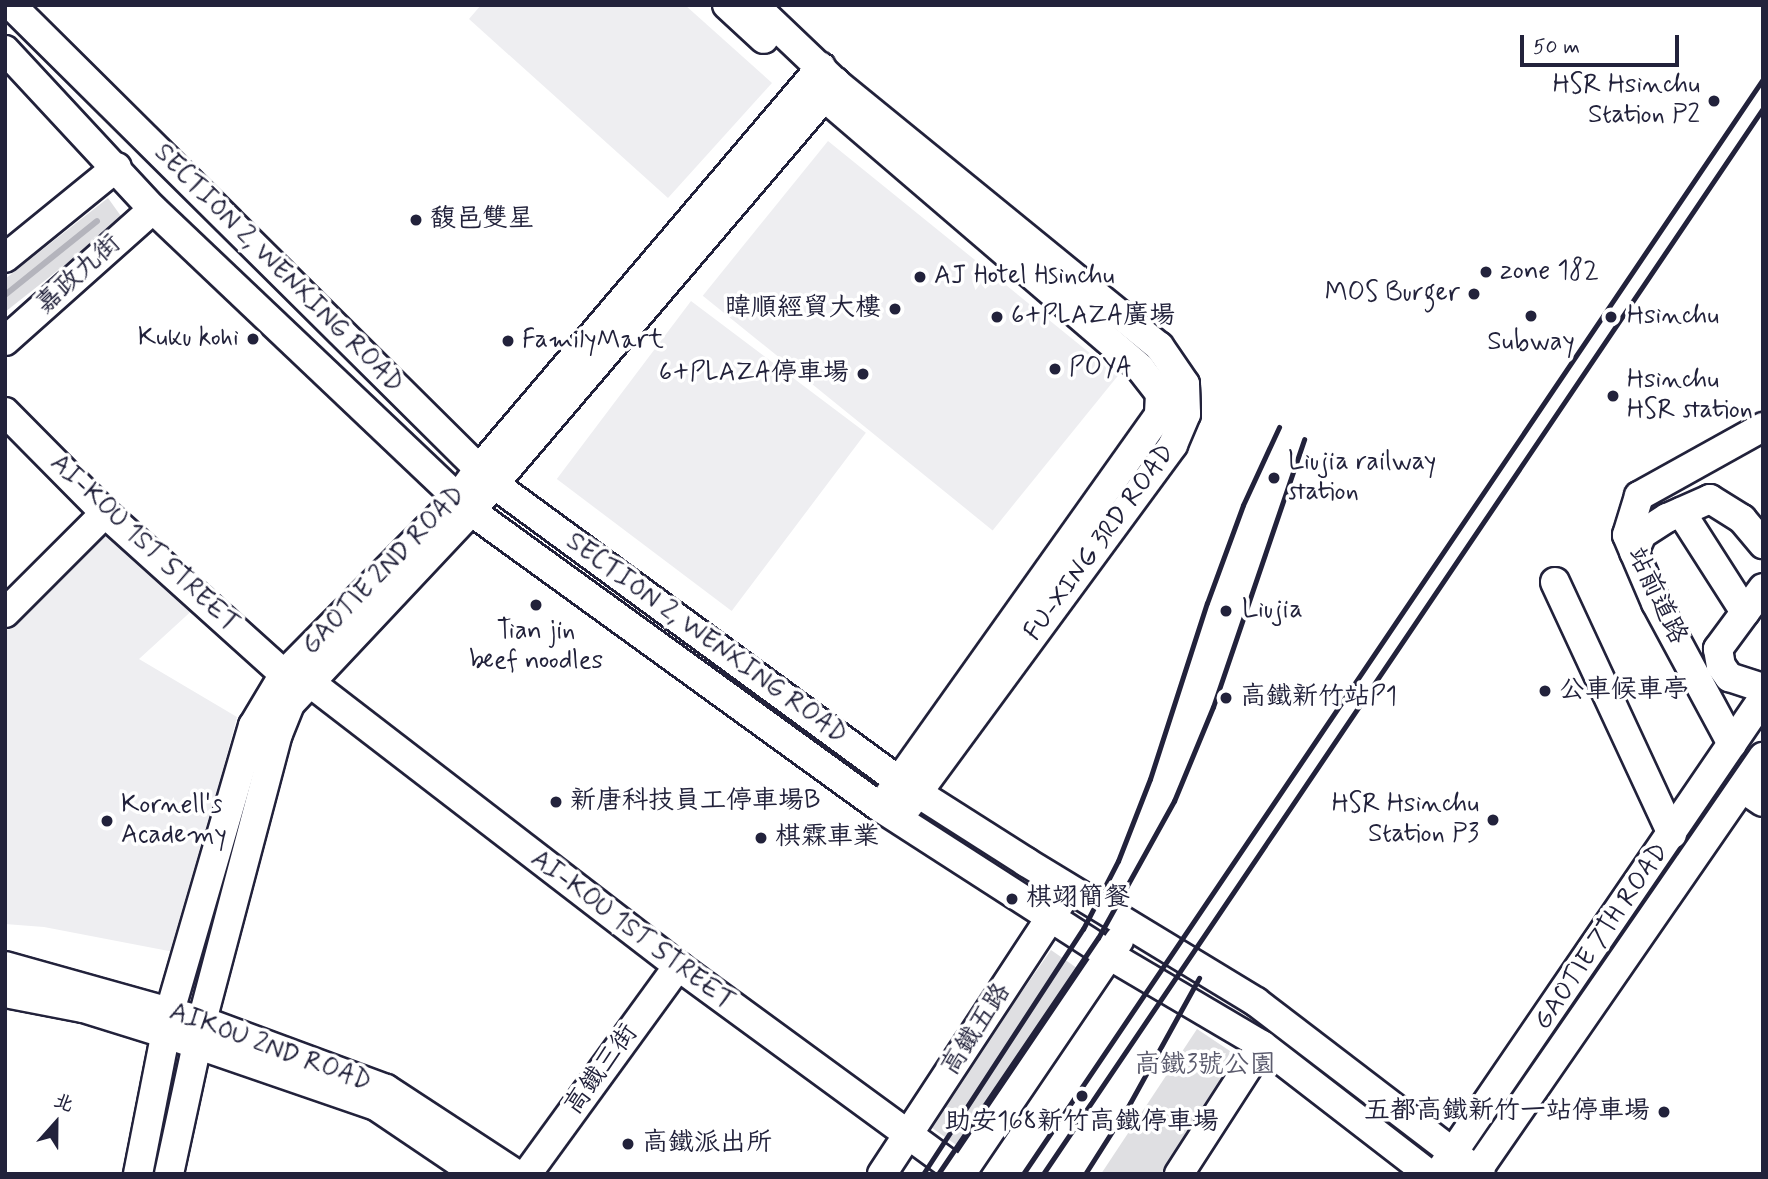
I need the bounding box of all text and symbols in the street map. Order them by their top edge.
scale bar [1523,21,1682,65]
text: 50 m [1533,33,1580,61]
place label: HSR Hsinchu Station P2 [1553,70,1700,132]
marker: HSR Hsinchu Station P2 [1706,93,1722,109]
street label: SECTION 2, WENXING ROAD [148,139,408,399]
place label: 馥邑雙星 [430,204,534,236]
marker: 馥邑雙星 [408,212,424,228]
street label: 嘉政九街 [30,229,128,321]
place label: zone 182 [1500,256,1599,288]
place label: AJ Hotel Hsinchu [934,261,1125,293]
marker: zone 182 [1478,264,1494,280]
marker: AJ Hotel Hsinchu [912,269,928,285]
place label: MOS Burger [1324,278,1460,310]
marker: MOS Burger [1466,286,1482,302]
place label: 暐順經貿大樓 [725,293,881,325]
marker: 暐順經貿大樓 [887,301,903,317]
place label: 6+PLAZA廣場 [1011,301,1175,333]
place label: Hsinchu [1627,301,1719,333]
marker: Hsinchu [1601,307,1621,327]
marker: Subway [1523,308,1539,324]
marker: 6+PLAZA廣場 [989,309,1005,325]
place label: Kuku kohi [136,323,239,355]
place label: FamilyMart [522,325,664,357]
place label: Subway [1487,327,1575,359]
marker: Kuku kohi [245,331,261,347]
marker: FamilyMart [500,333,516,349]
place label: POYA [1069,353,1132,385]
place label: 6+PLAZA停車場 [659,358,849,390]
marker: POYA [1047,361,1063,377]
place label: Hsinchu HSR station [1627,365,1753,426]
marker: 6+PLAZA停車場 [855,366,871,382]
marker: Hsinchu HSR station [1605,388,1621,404]
street label: FU-XING 3RD ROAD [1019,440,1181,646]
street label: AI-KOU 1ST STREET [42,447,246,641]
place label: Liujia railway station [1288,447,1441,508]
marker: Liujia railway station [1266,470,1282,486]
street label: GAOTIE 2ND ROAD [297,482,471,660]
street label: SECTION 2, WENXING ROAD [561,528,851,750]
street label: 站前道路 [1619,542,1693,650]
place label: Liujia [1242,595,1303,627]
marker: Tian jin beef noodles [528,597,544,613]
marker: Liujia [1216,601,1236,621]
place label: Tian jin beef noodles [470,616,602,678]
place label: 公車候車亭 [1559,675,1689,707]
place label: 高鐵新竹站P1 [1240,682,1397,714]
marker: 公車候車亭 [1537,683,1553,699]
marker: 高鐵新竹站P1 [1218,690,1234,706]
place label: 新唐科技員工停車場B [570,786,820,818]
place label: HSR Hsinchu Station P3 [1332,789,1479,850]
place label: Kornell's Academy [121,790,227,852]
marker: 新唐科技員工停車場B [548,794,564,810]
marker: HSR Hsinchu Station P3 [1485,812,1501,828]
marker: Kornell's Academy [99,813,115,829]
place label: 棋霖車業 [775,822,879,854]
marker: 棋霖車業 [753,830,769,846]
street label: GAOTIE 7TH ROAD [1529,839,1675,1035]
street label: AI-KOU 1ST STREET [523,843,741,1019]
place label: 棋翊簡餐 [1026,883,1130,915]
marker: 棋翊簡餐 [1004,891,1020,907]
street label: 高鐵五路 [936,978,1018,1082]
street label: AIKOU 2ND ROAD [167,998,373,1098]
street label: 高鐵三街 [559,1019,645,1121]
park label: 高鐵3號公園 [1134,1050,1276,1082]
north arrow [21,1088,91,1158]
text: 北 [50,1088,77,1118]
marker: 助安168新竹高鐵停車場 [1074,1088,1090,1104]
place label: 五都高鐵新竹一站停車場 [1364,1096,1650,1128]
marker: 五都高鐵新竹一站停車場 [1656,1104,1672,1120]
place label: 助安168新竹高鐵停車場 [945,1107,1219,1139]
place label: 高鐵派出所 [642,1128,772,1160]
marker: 高鐵派出所 [620,1136,636,1152]

